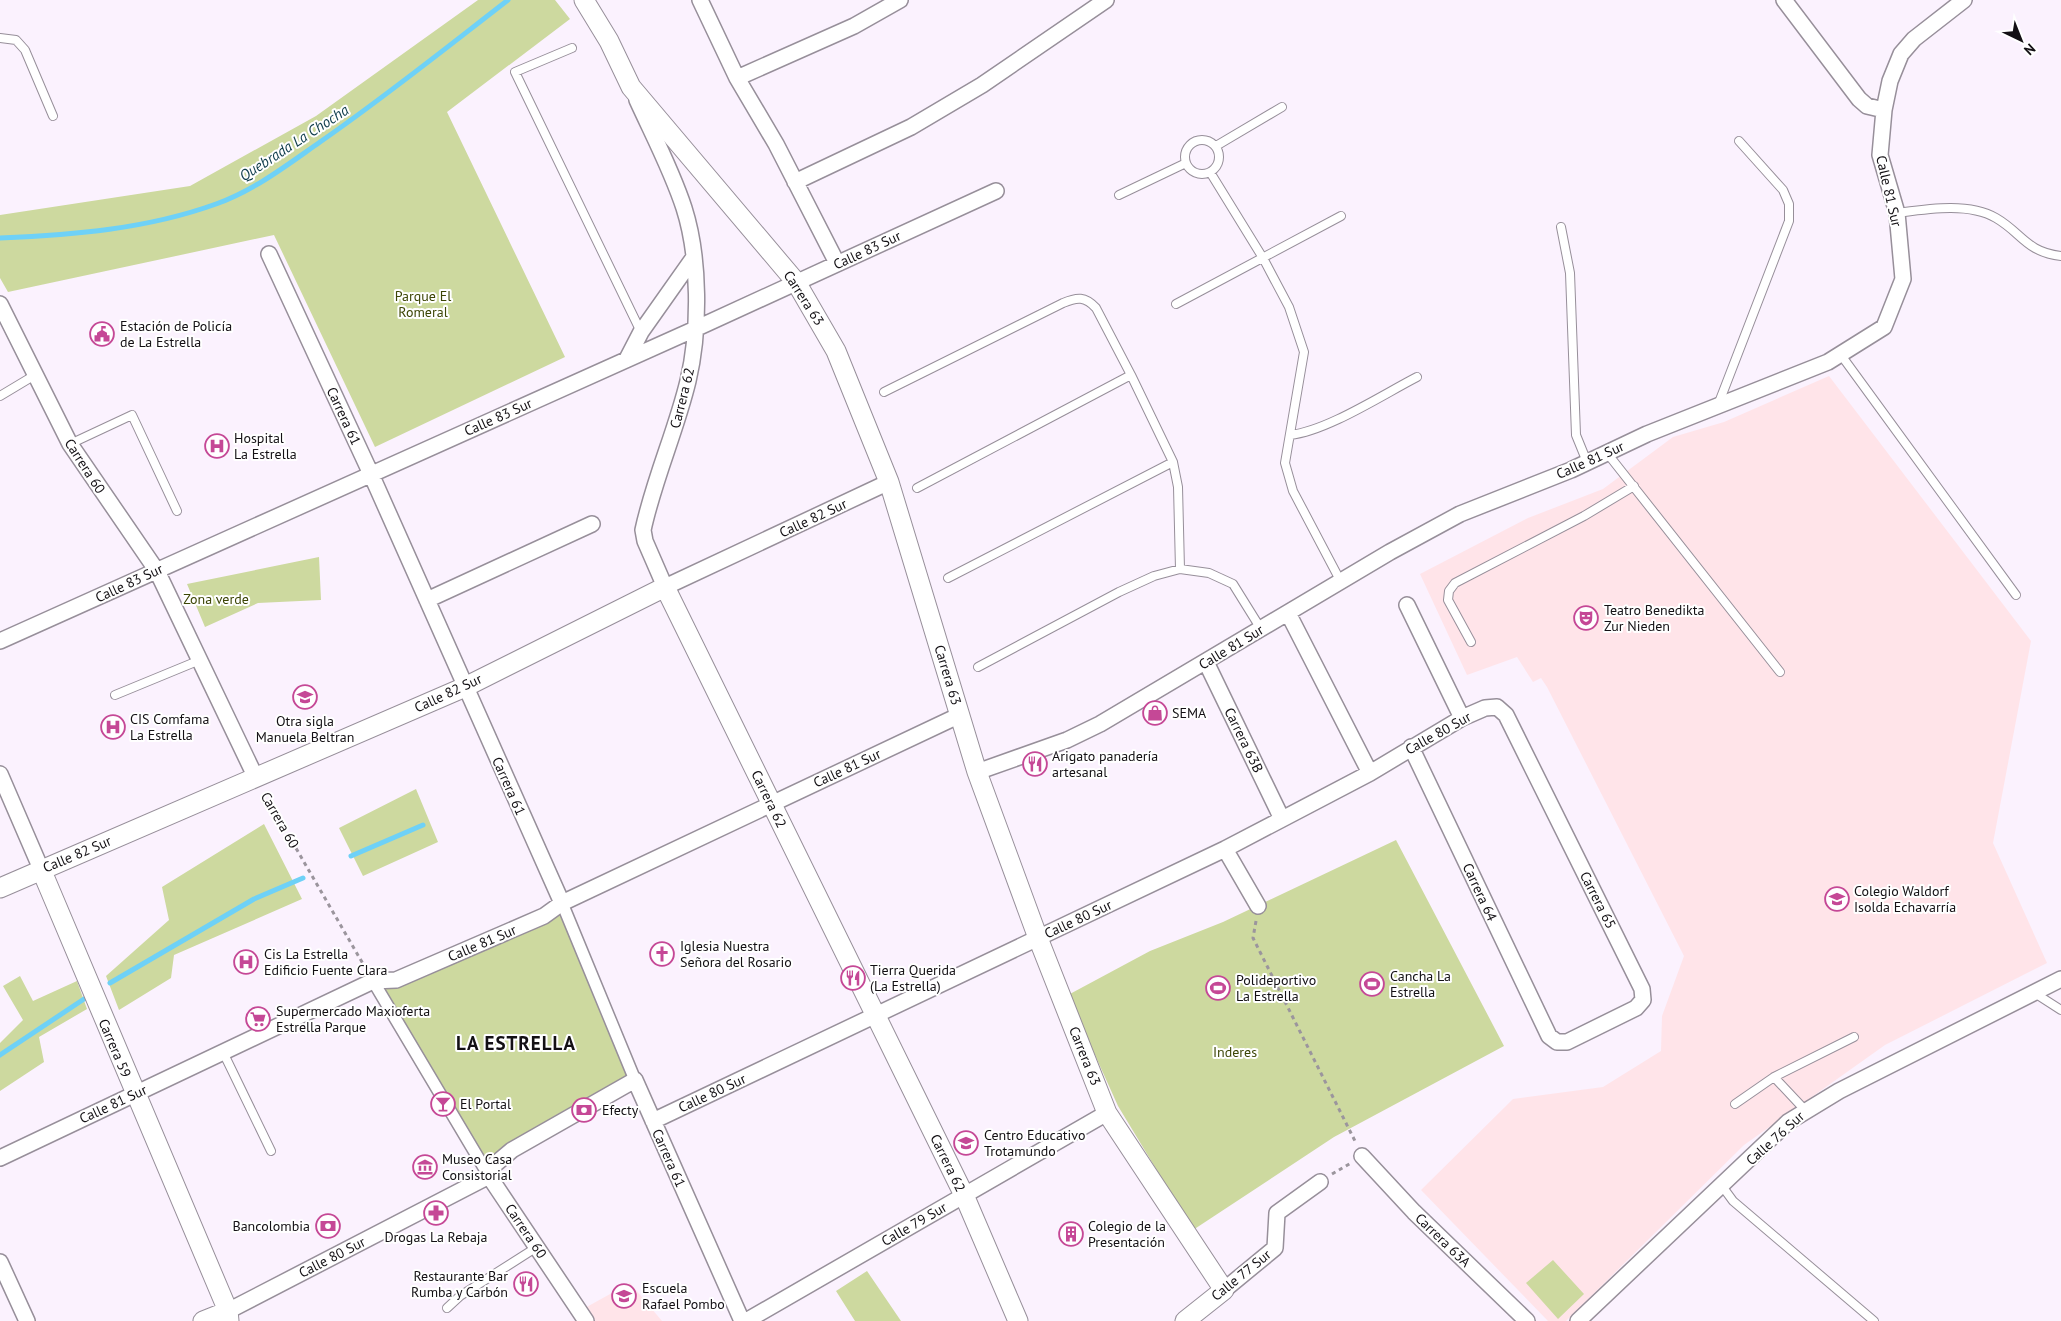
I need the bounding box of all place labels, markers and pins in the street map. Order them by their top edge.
place label: Estación de Policía de La Estrella [120,317,232,351]
public building icon: Estación de Policía de La Estrella [89,321,115,347]
place label: Hospital La Estrella [234,429,297,463]
hospital icon: Hospital La Estrella [204,433,230,459]
place label: Teatro Benedikta Zur Nieden [1604,601,1705,635]
theatre icon: Teatro Benedikta Zur Nieden [1573,605,1599,631]
school or university icon: Otra sigla Manuela Beltran [292,684,318,710]
shop icon: SEMA [1142,700,1168,726]
place label: SEMA [1172,704,1207,722]
place label: CIS Comfama La Estrella [130,710,209,744]
place label: Otra sigla Manuela Beltran [256,712,354,746]
hospital icon: CIS Comfama La Estrella [100,714,126,740]
place label: Arigato panadería artesanal [1052,747,1158,781]
restaurant icon: Arigato panadería artesanal [1022,751,1048,777]
place label: Colegio Waldorf Isolda Echavarría [1854,882,1956,916]
school or university icon: Colegio Waldorf Isolda Echavarría [1824,886,1850,912]
place label: Iglesia Nuestra Señora del Rosario [680,937,792,971]
church icon: Iglesia Nuestra Señora del Rosario [649,941,675,967]
place label: Cis La Estrella Edificio Fuente Clara [264,945,387,979]
hospital icon: Cis La Estrella Edificio Fuente Clara [233,949,259,975]
place label: Tierra Querida (La Estrella) [870,961,956,995]
restaurant icon: Tierra Querida (La Estrella) [840,965,866,991]
place label: Cancha La Estrella [1390,967,1451,1001]
place label: Polideportivo La Estrella [1236,971,1316,1005]
sports icon: Cancha La Estrella [1359,971,1385,997]
sports icon: Polideportivo La Estrella [1205,975,1231,1001]
place label: Supermercado Maxioferta Estrella Parque [276,1002,430,1036]
supermarket icon: Supermercado Maxioferta Estrella Parque [245,1006,271,1032]
bar icon: El Portal [430,1091,456,1117]
place label: El Portal [460,1095,511,1113]
bank icon: Efecty [571,1097,597,1123]
place label: Efecty [602,1101,639,1119]
place label: Centro Educativo Trotamundo [984,1126,1085,1160]
school or university icon: Centro Educativo Trotamundo [953,1130,979,1156]
place label: Museo Casa Consistorial [442,1150,512,1184]
museum icon: Museo Casa Consistorial [412,1154,438,1180]
pharmacy icon: Drogas La Rebaja [423,1200,449,1226]
bank icon: Bancolombia [315,1213,341,1239]
place label: Bancolombia [233,1217,310,1235]
place label: Colegio de la Presentación [1088,1217,1166,1251]
building icon: Colegio de la Presentación [1058,1221,1084,1247]
place label: Drogas La Rebaja [384,1228,488,1246]
place label: Restaurante Bar Rumba y Carbón [411,1267,508,1301]
restaurant icon: Restaurante Bar Rumba y Carbón [513,1271,539,1297]
place label: Escuela Rafael Pombo [642,1279,725,1313]
school or university icon: Escuela Rafael Pombo [611,1283,637,1309]

